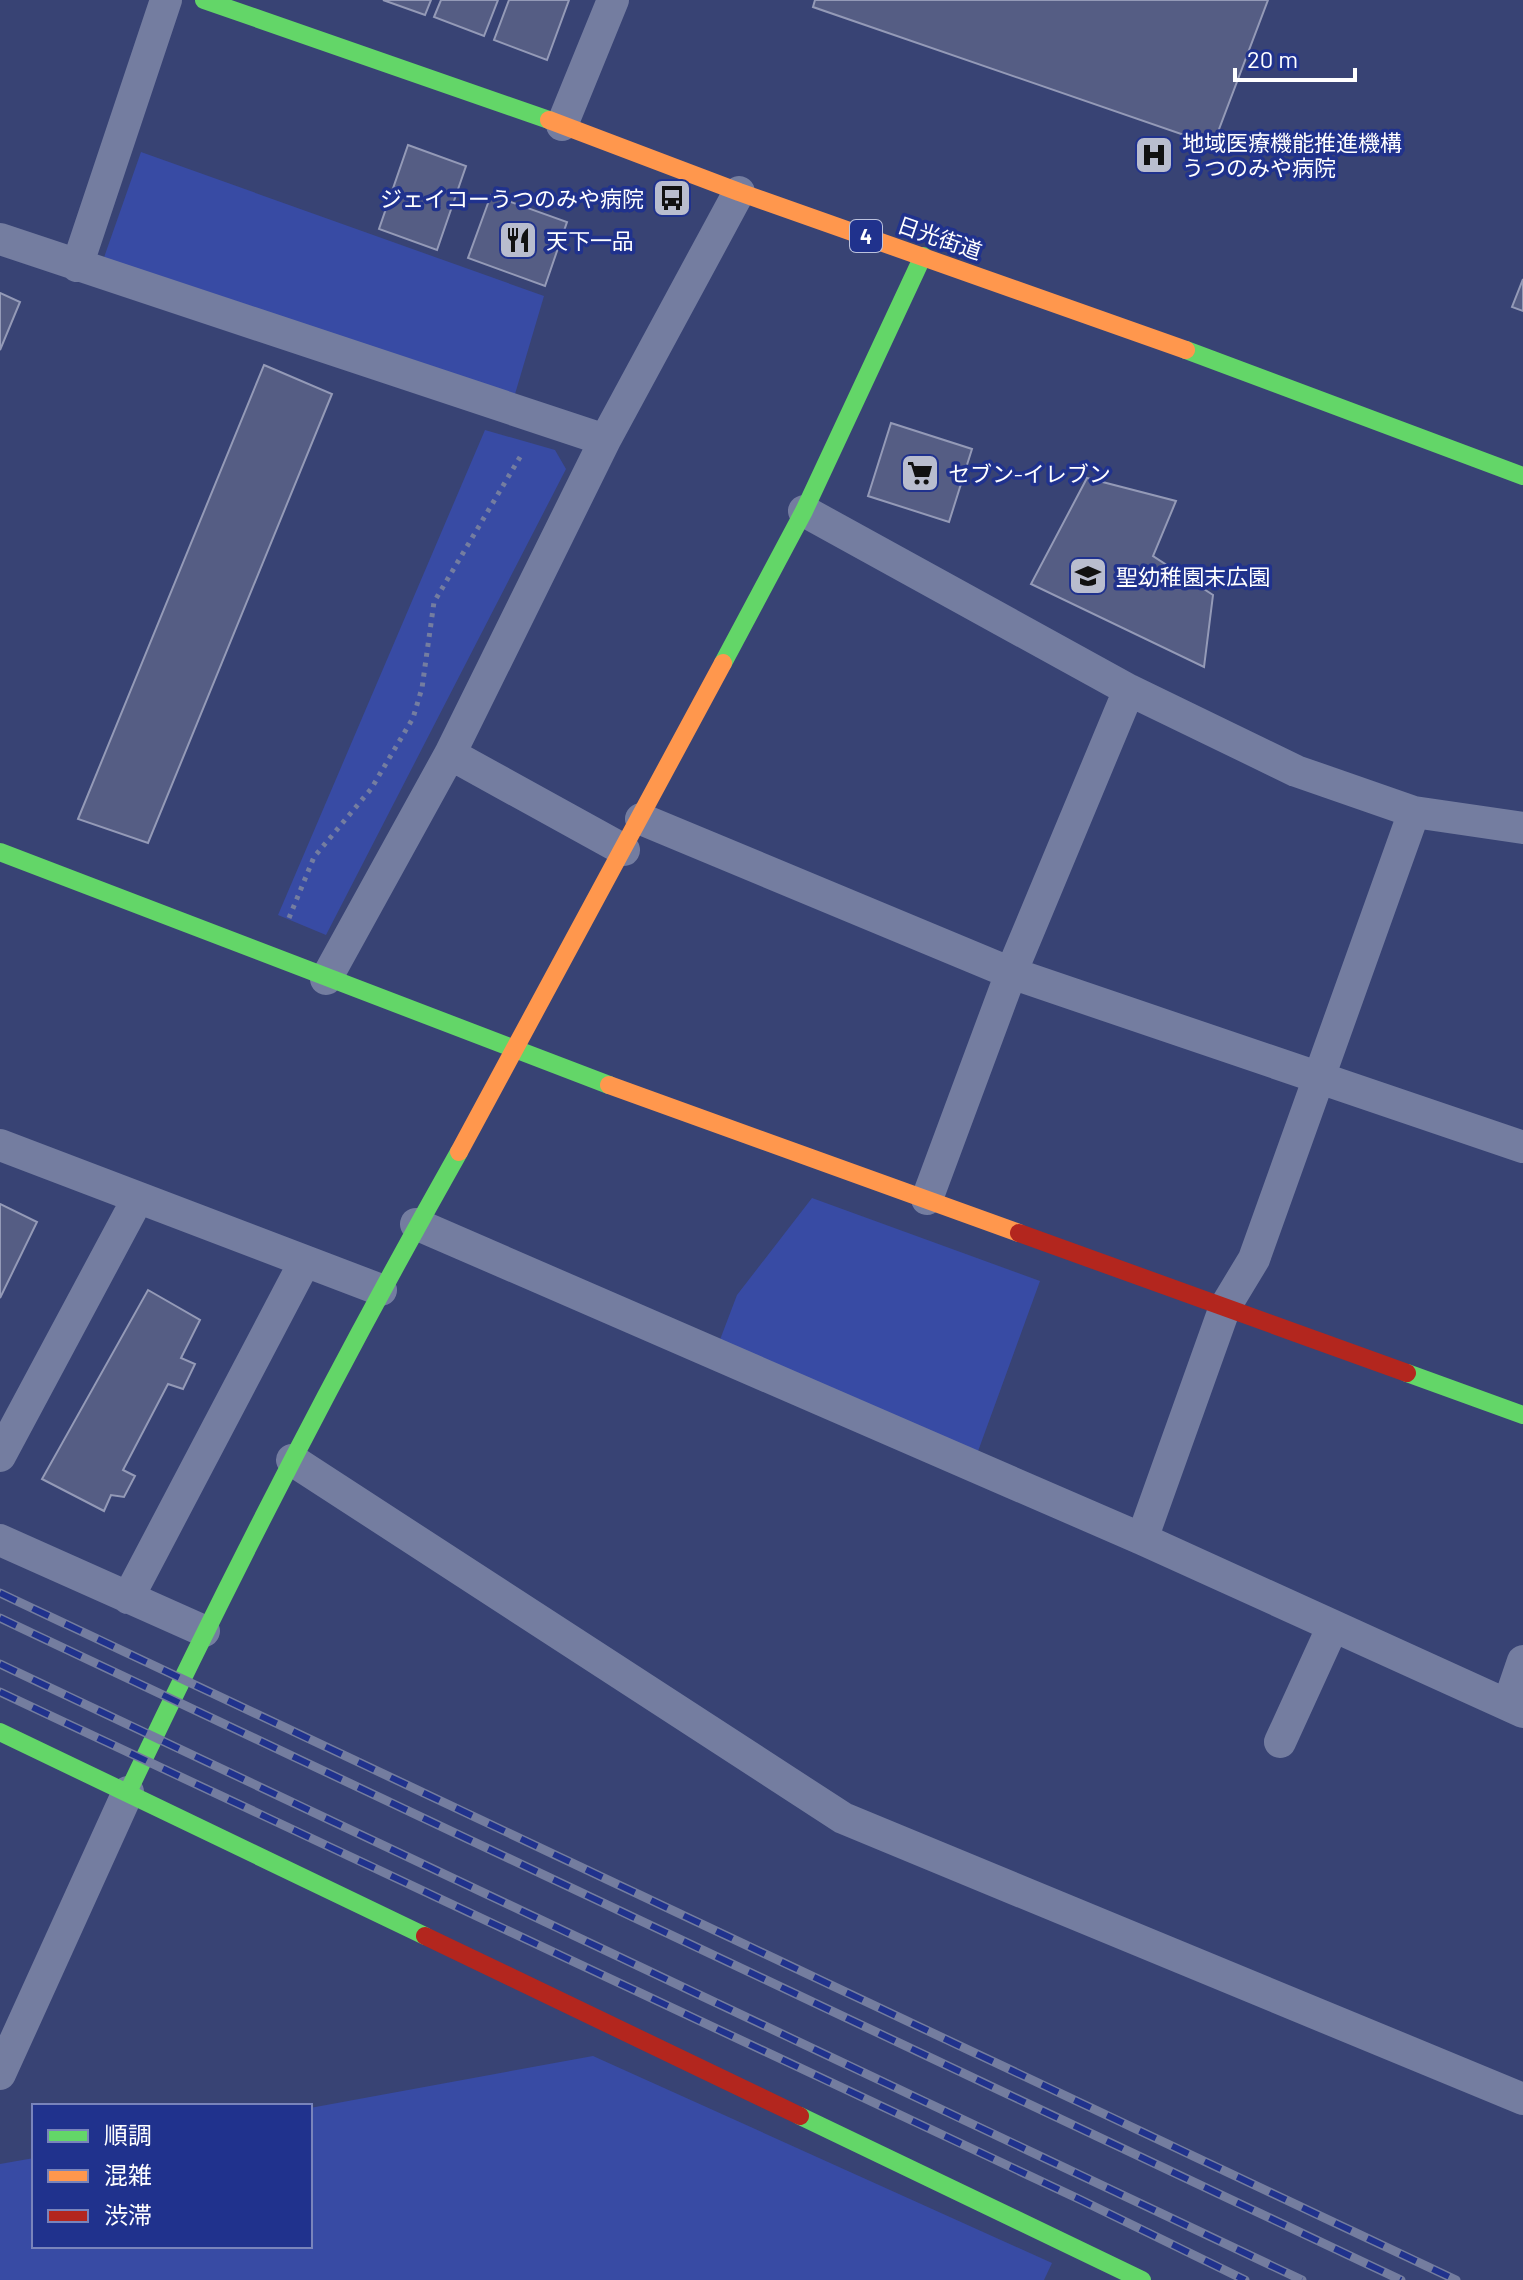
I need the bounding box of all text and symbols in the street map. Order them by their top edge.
scale bar [1235,32,1355,82]
text: 20 m [1247,44,1298,73]
place label: 地域医療機能推進機構 うつのみや病院 [1182,129,1402,180]
hospital icon: 地域医療機能推進機構 うつのみや病院 [1133,134,1175,176]
bus stop icon: ジェイコーうつのみや病院 [651,177,693,219]
place label: ジェイコーうつのみや病院 [380,185,644,211]
street label: 日光街道 [894,210,986,264]
restaurant icon: 天下一品 [497,219,539,261]
road number: 4 [850,220,882,252]
place label: 天下一品 [546,227,634,253]
supermarket icon: セブン-イレブン [899,452,941,494]
place label: セブン-イレブン [948,460,1111,486]
school or university icon: 聖幼稚園末広園 [1067,555,1109,597]
place label: 聖幼稚園末広園 [1116,563,1270,589]
legend [32,2104,312,2248]
text: 順調 [104,2120,152,2149]
text: 混雑 [104,2160,152,2189]
text: 渋滞 [104,2200,152,2229]

